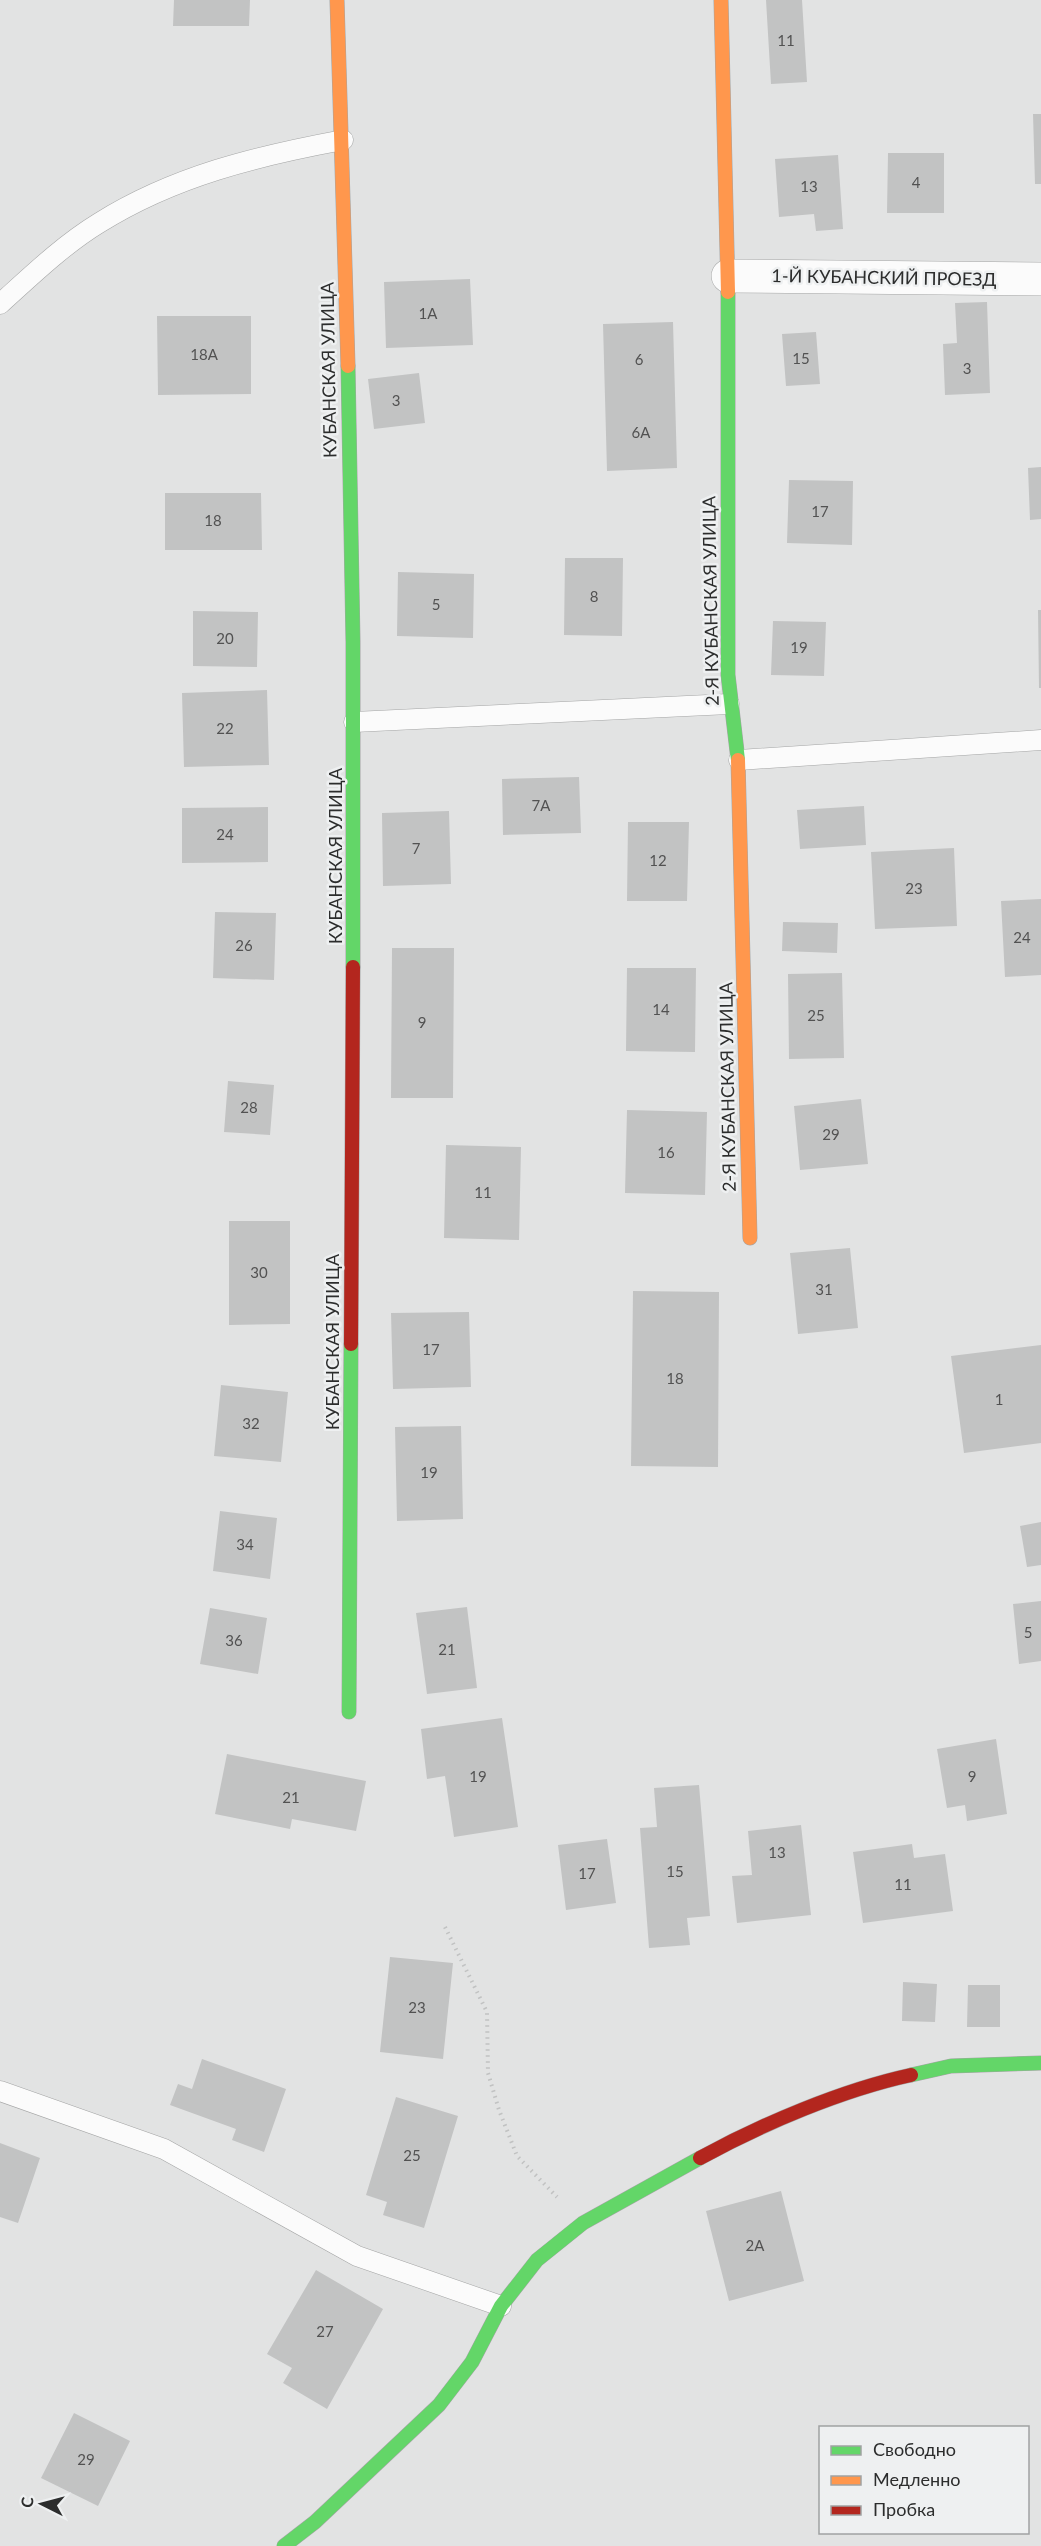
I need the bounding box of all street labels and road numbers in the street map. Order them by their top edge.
street label: 1-Й КУБАНСКИЙ ПРОЕЗД [771,264,997,290]
street label: КУБАНСКАЯ УЛИЦА [315,281,341,458]
street label: 2-Я КУБАНСКАЯ УЛИЦА [697,495,723,706]
street label: КУБАНСКАЯ УЛИЦА [324,767,346,944]
street label: 2-Я КУБАНСКАЯ УЛИЦА [714,981,740,1192]
street label: КУБАНСКАЯ УЛИЦА [321,1253,343,1430]

